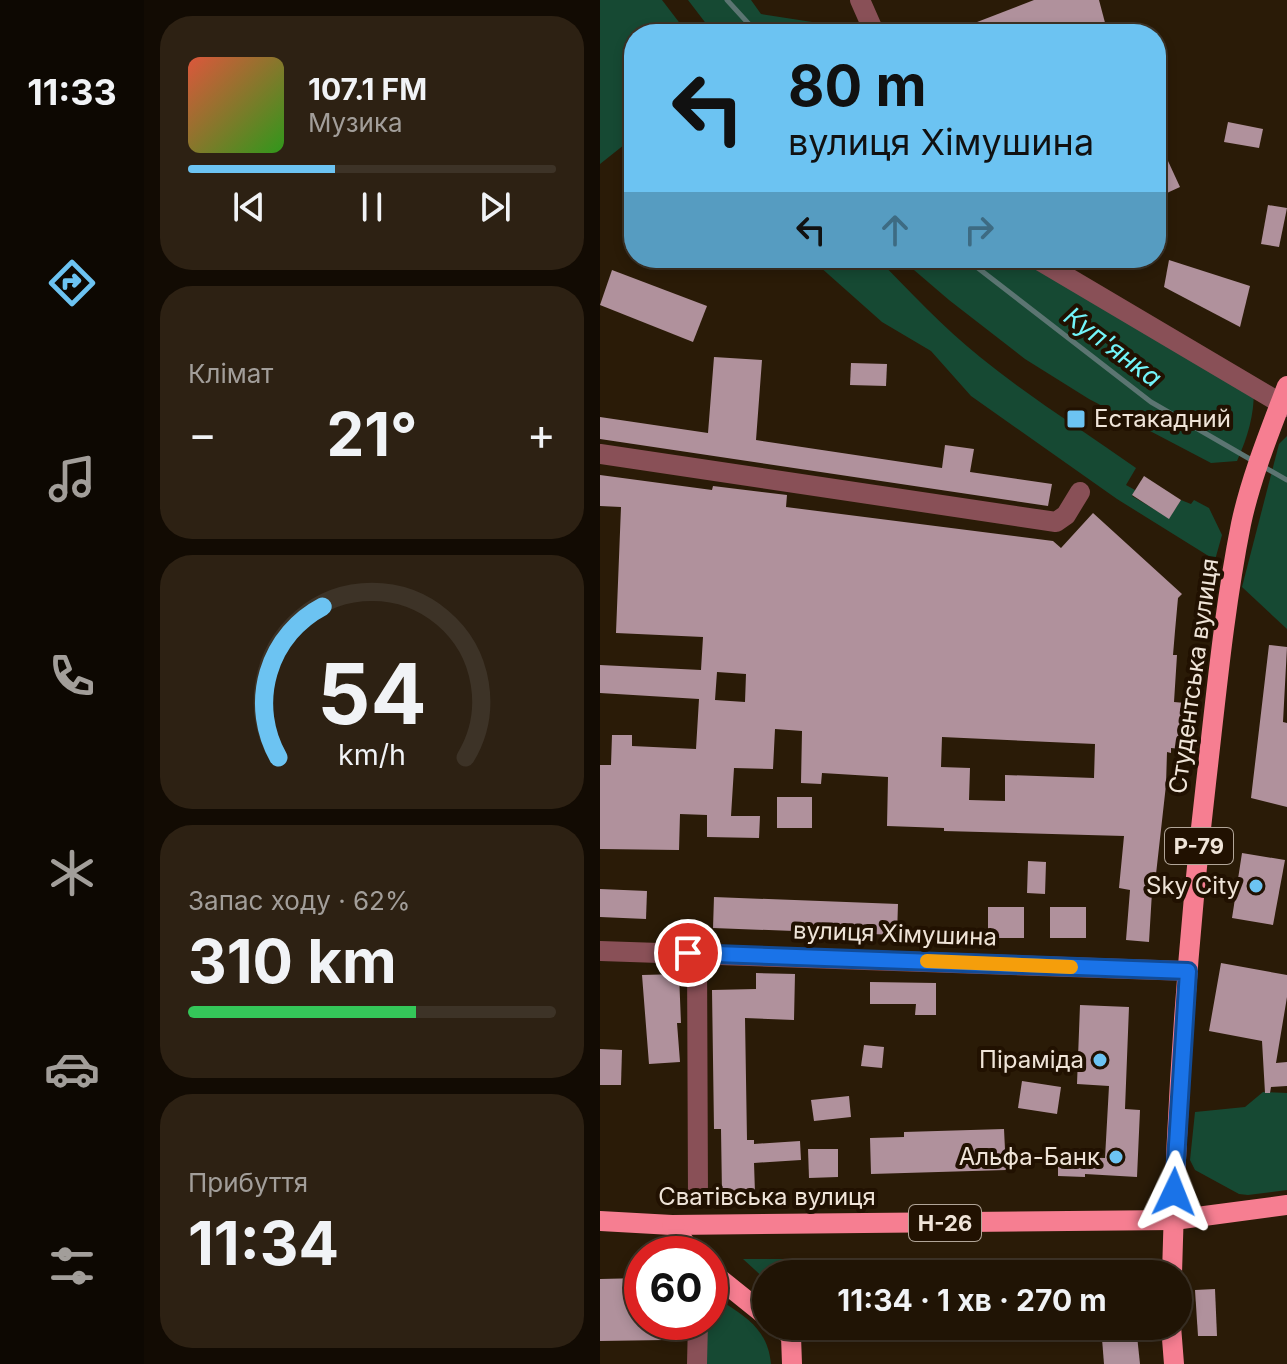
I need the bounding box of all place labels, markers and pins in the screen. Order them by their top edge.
place label: Естакадний [1094,404,1231,433]
marker: Естакадний [1065,408,1087,430]
place label: Sky City [1146,871,1240,900]
marker: Sky City [1247,877,1265,895]
pin [654,919,722,987]
place label: Піраміда [979,1045,1084,1074]
marker: Піраміда [1091,1051,1109,1069]
place label: Альфа-Банк [959,1142,1100,1171]
marker: Альфа-Банк [1107,1148,1125,1166]

